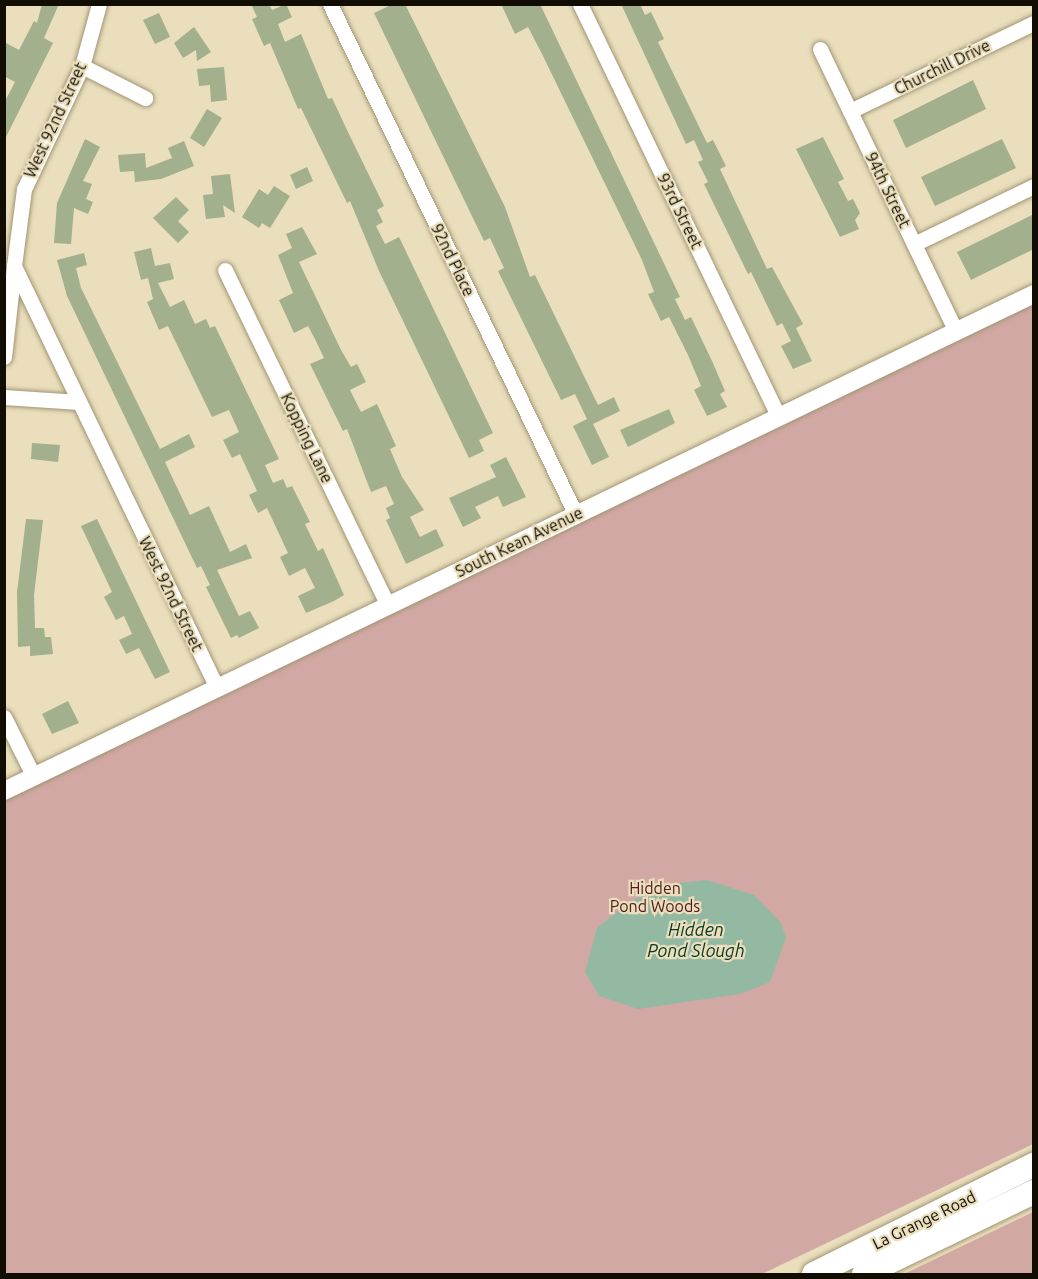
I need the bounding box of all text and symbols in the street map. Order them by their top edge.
street label: Churchill Drive [891,35,993,99]
street label: West 92nd Street [20,59,90,181]
street label: 94th Street [861,149,915,231]
street label: 93rd Street [653,170,707,252]
street label: 92nd Place [427,221,479,299]
street label: Kopping Lane [277,390,337,486]
street label: South Kean Avenue [452,503,586,581]
street label: West 92nd Street [135,534,207,654]
park label: Hidden Pond Woods [610,878,700,916]
water label: Hidden Pond Slough [647,919,745,962]
street label: La Grange Road [869,1187,979,1253]

